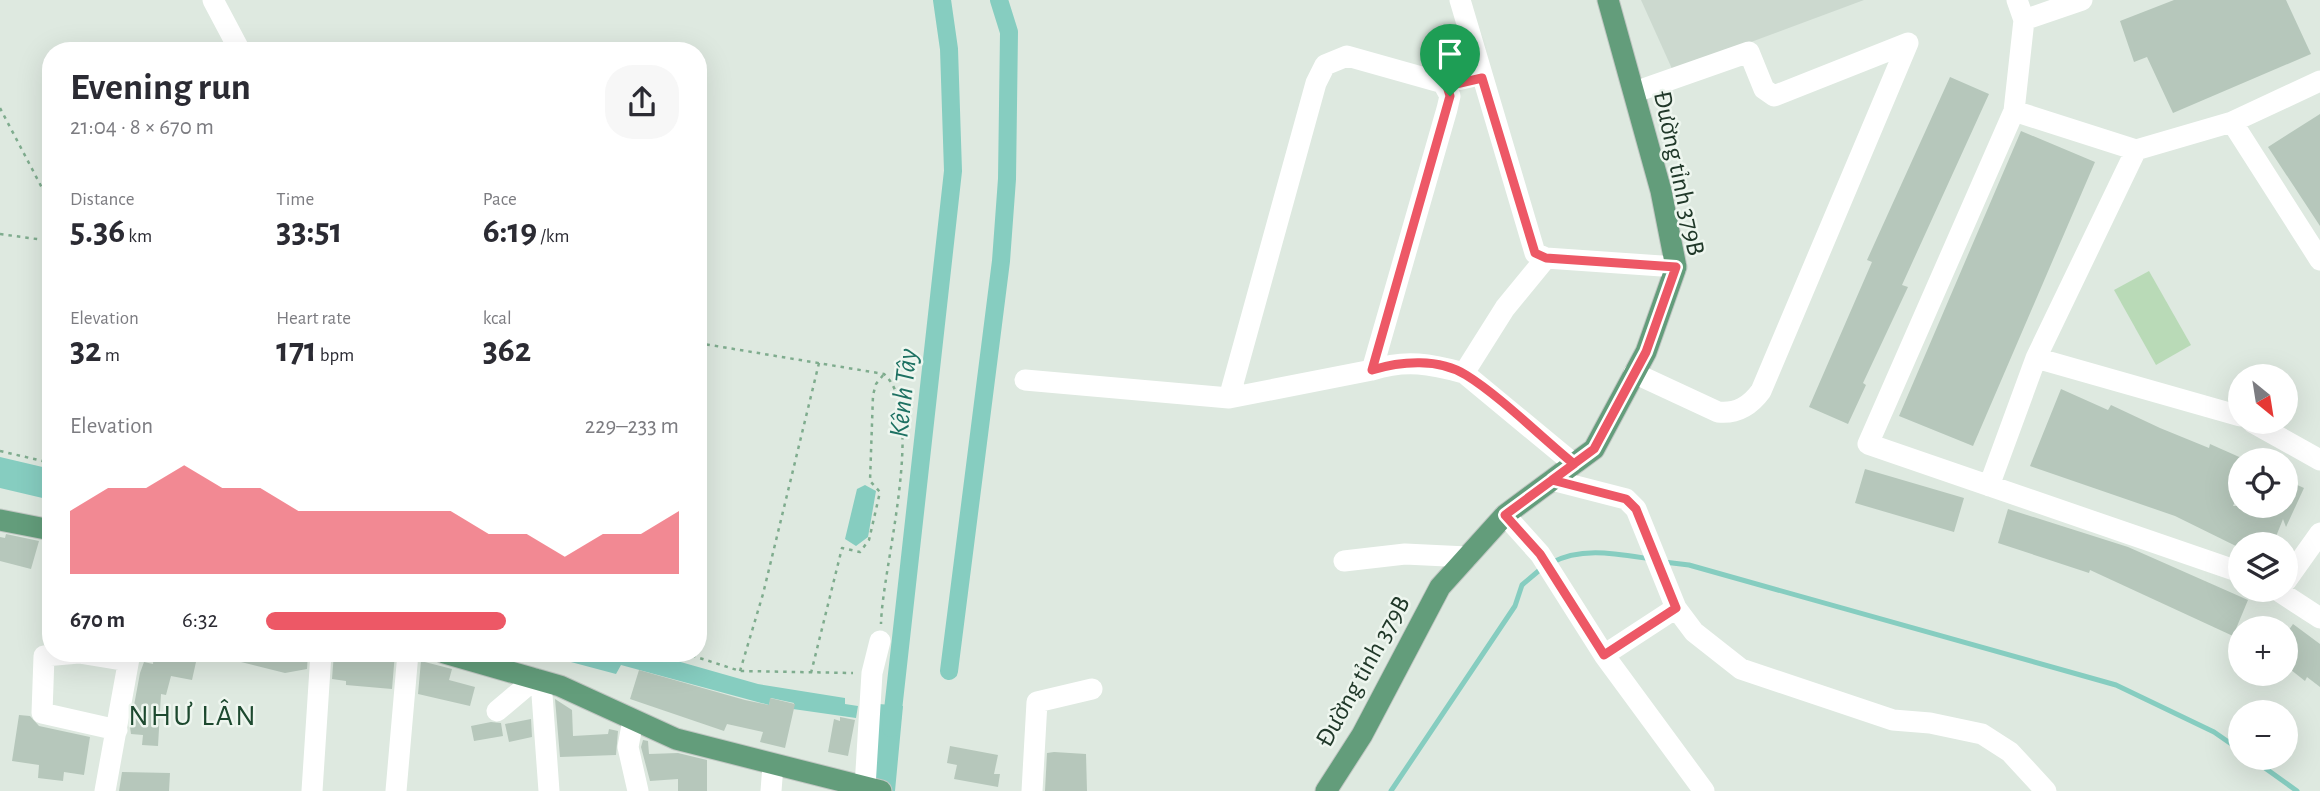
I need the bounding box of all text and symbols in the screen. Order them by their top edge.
pin [1420,24,1480,96]
icon: arrive [1431,35,1469,73]
button: share [605,65,679,139]
text: Evening run [70,69,251,107]
street label: Đường tỉnh 379B [1649,88,1709,258]
text: 21:04 · 8 × 670 m [70,116,214,139]
text: Distance [70,190,134,209]
text: Time [276,190,314,209]
text: Pace [483,190,517,209]
text: 5.36 [70,214,125,249]
text: 33:51 [276,214,342,249]
text: 6:19 [483,214,537,249]
text: km [125,227,152,246]
text: /km [537,227,570,246]
text: Elevation [70,309,139,328]
text: Heart rate [276,309,351,328]
text: kcal [483,309,512,328]
text: 32 [70,333,102,368]
text: 171 [276,333,317,368]
text: 362 [483,333,531,368]
text: m [102,346,120,365]
text: bpm [317,346,354,365]
water label: Kênh Tây [885,347,923,439]
north arrow [2228,364,2298,434]
map controls [2228,364,2298,770]
text: Elevation [70,415,153,438]
text: 229–233 m [585,415,679,438]
button: locate [2228,448,2298,518]
button: layers [2228,532,2298,602]
street label: Đường tỉnh 379B [1311,592,1415,751]
text: 670 m [70,609,125,632]
text: 6:32 [182,609,218,632]
button: + [2228,616,2298,686]
district label: NHƯ LÂN [128,699,258,731]
button: − [2228,700,2298,770]

